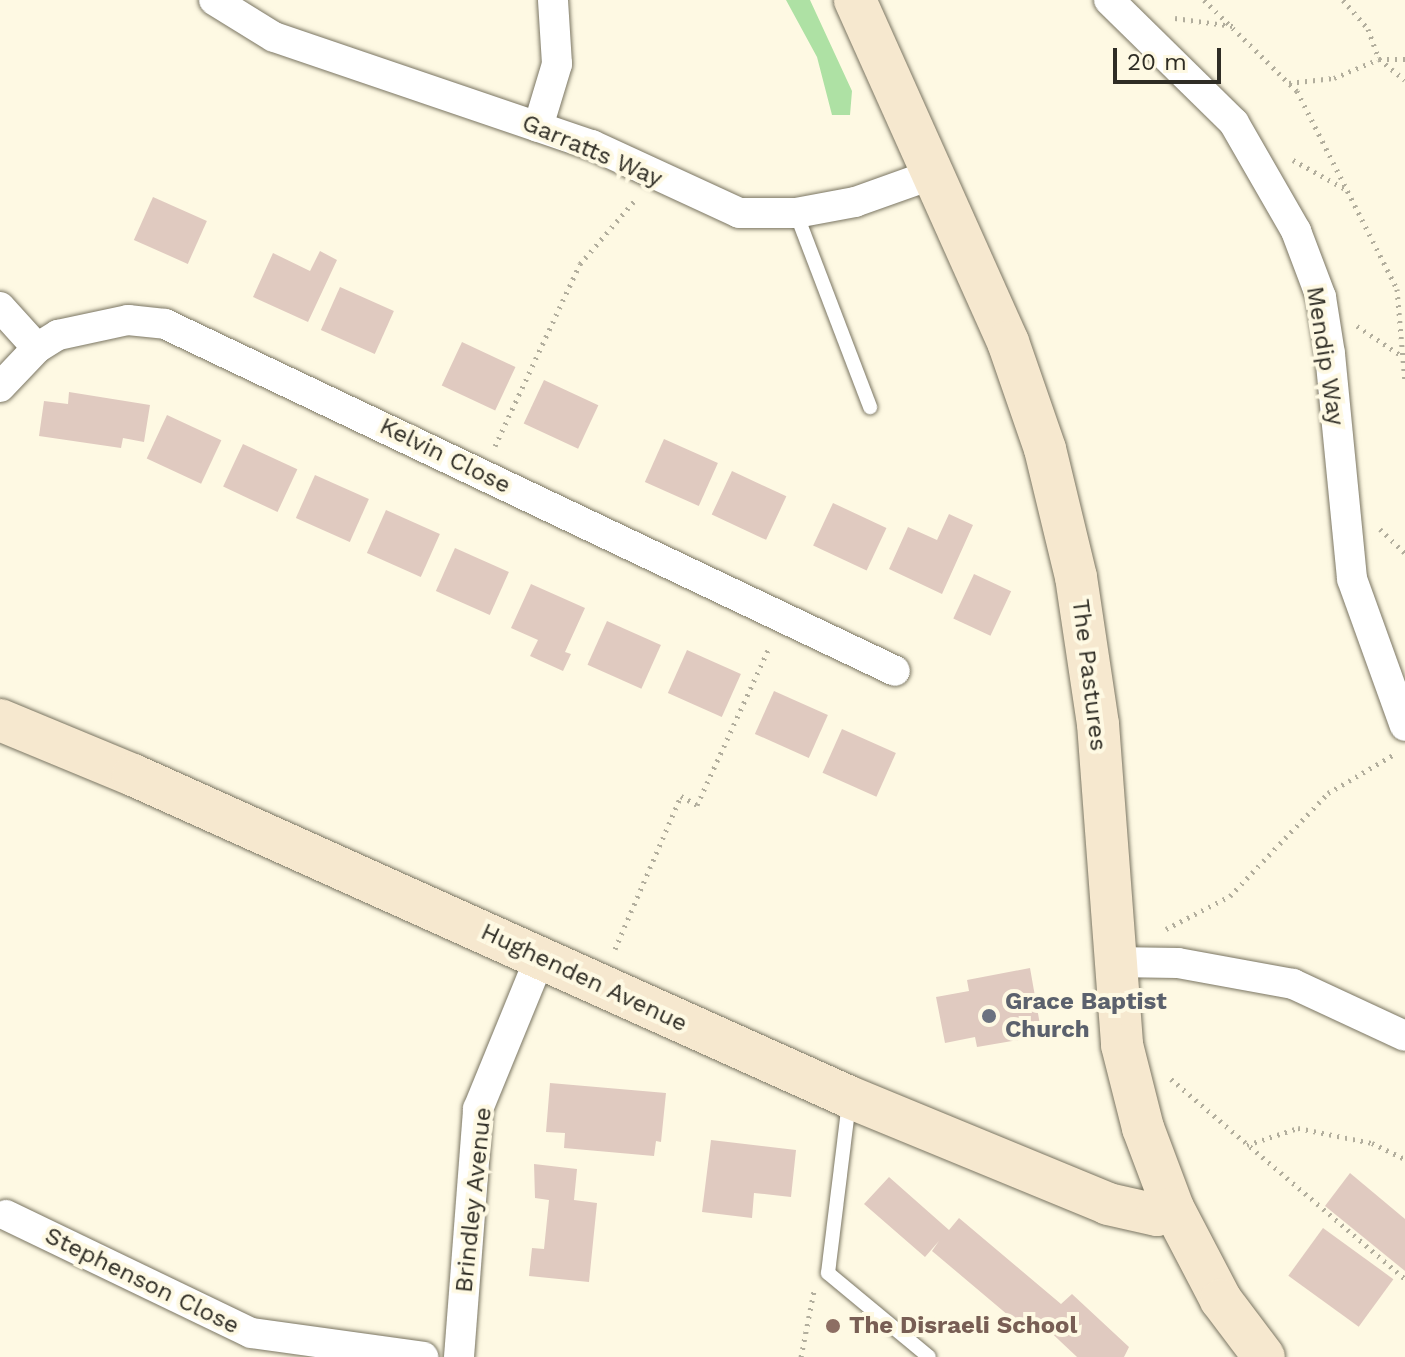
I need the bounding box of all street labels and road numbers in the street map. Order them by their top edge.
street label: Garratts Way [517,108,667,194]
street label: Mendip Way [1300,284,1350,428]
street label: Kelvin Close [375,412,515,500]
street label: The Pastures [1065,598,1113,752]
street label: Hughenden Avenue [476,917,692,1039]
street label: Brindley Avenue [450,1105,498,1295]
street label: Stephenson Close [40,1221,244,1341]

